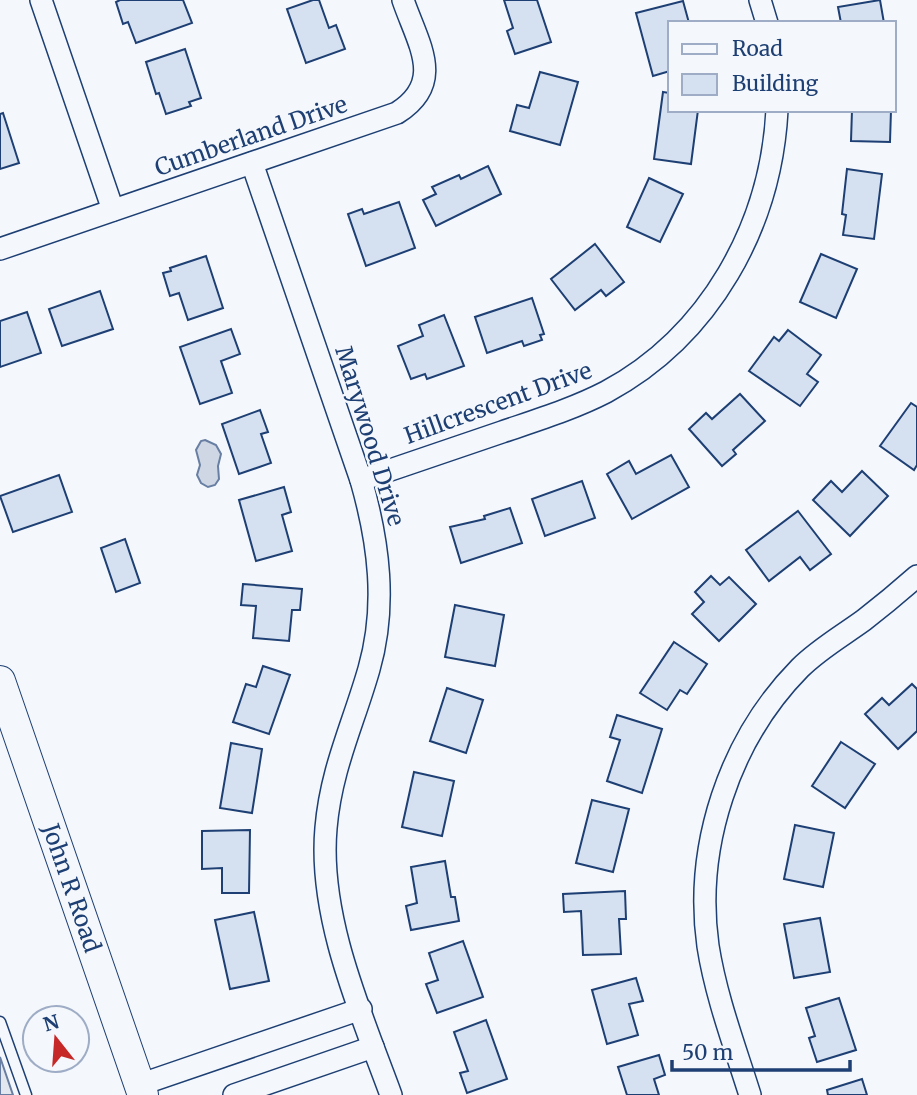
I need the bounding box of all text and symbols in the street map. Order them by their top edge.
legend [668,21,896,112]
text: Road [732,35,783,62]
text: Building [732,70,819,97]
street label: Cumberland Drive [151,89,351,182]
street label: Marywood Drive [329,342,412,529]
street label: Hillcrescent Drive [400,355,595,450]
street label: John R Road [36,819,108,956]
north arrow [21,1004,91,1074]
text: N [40,1009,62,1036]
scale bar [672,1028,850,1072]
text: 50 m [682,1039,733,1066]

